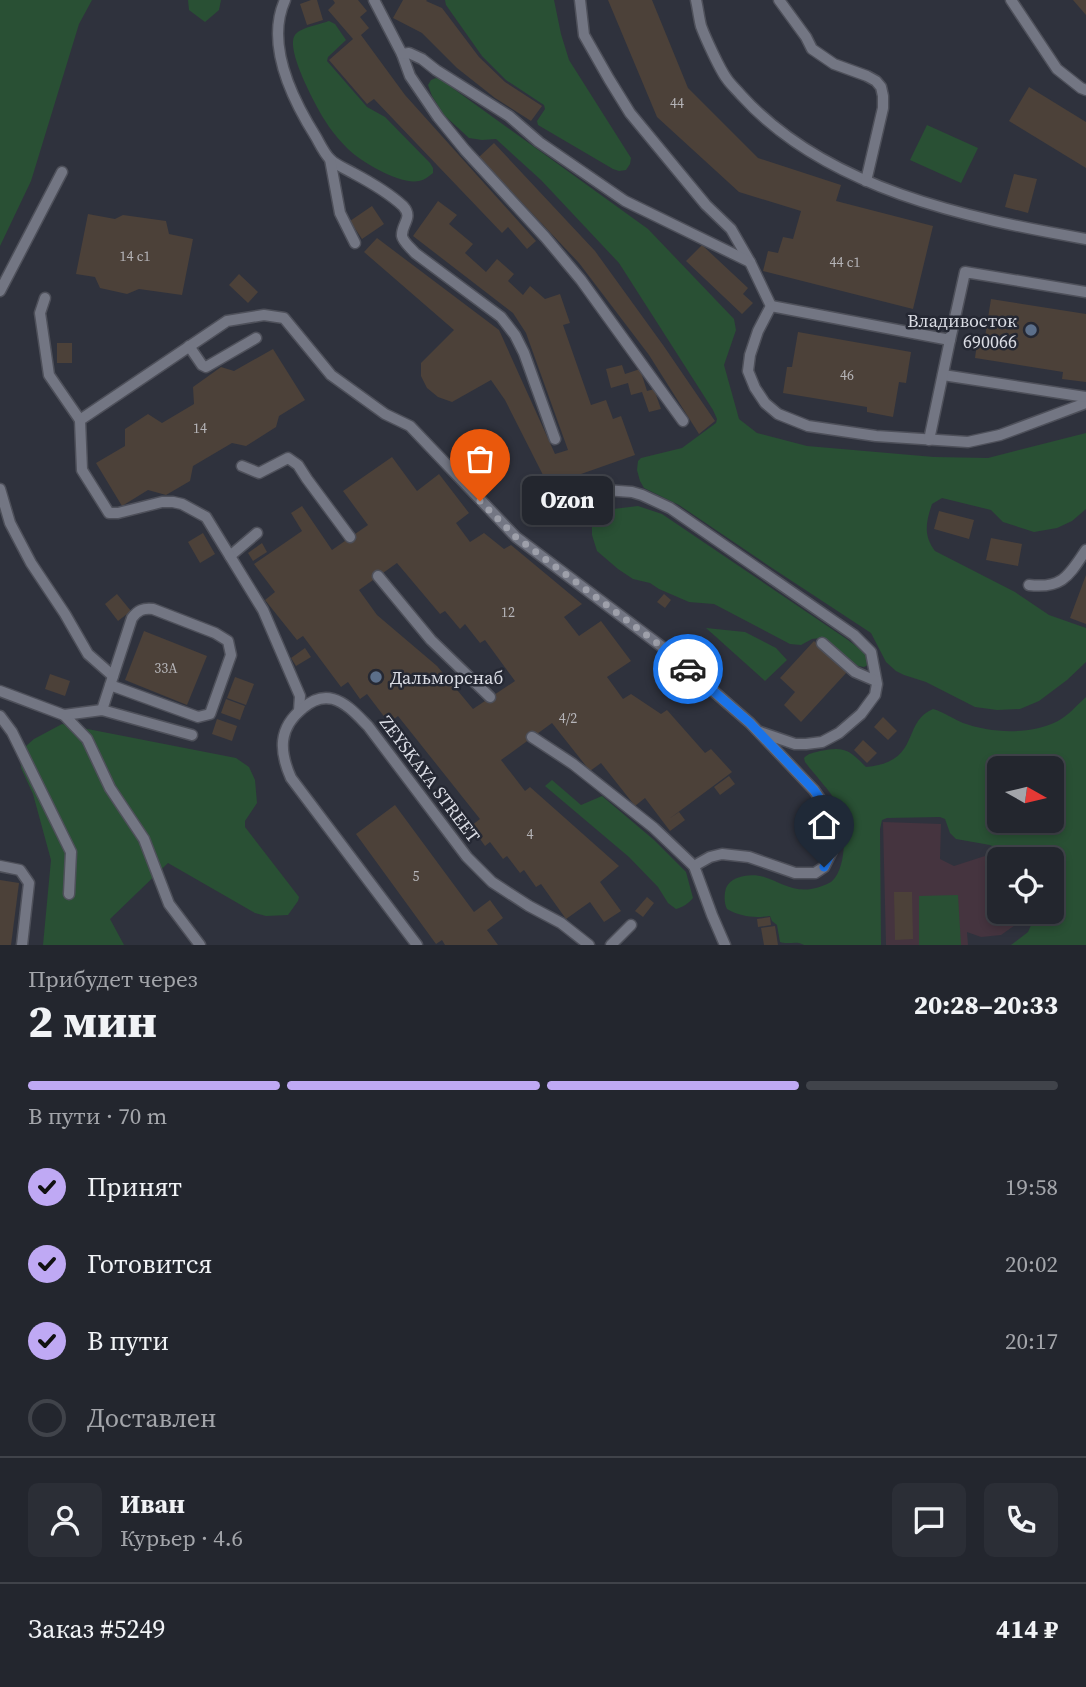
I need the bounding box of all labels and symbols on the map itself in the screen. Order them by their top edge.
house number: 44 [670,93,684,113]
house number: 14 с1 [119,246,151,266]
house number: 44 с1 [829,252,861,272]
place label: Владивосток 690066 [907,308,1017,354]
marker: Владивосток 690066 [1023,322,1039,338]
house number: 46 [840,365,854,385]
house number: 14 [193,418,207,438]
pin [450,429,510,501]
callout: Ozon [522,476,613,526]
house number: 12 [501,602,515,622]
courier [653,634,723,704]
house number: 33А [154,658,178,678]
place label: Дальморснаб [390,665,503,690]
marker: Дальморснаб [368,669,384,685]
house number: 4/2 [559,708,577,728]
street label: ZEYSKAYA STREET [374,710,486,848]
north arrow [987,756,1064,833]
pin [794,795,854,867]
house number: 4 [527,824,534,844]
house number: 5 [413,866,420,886]

